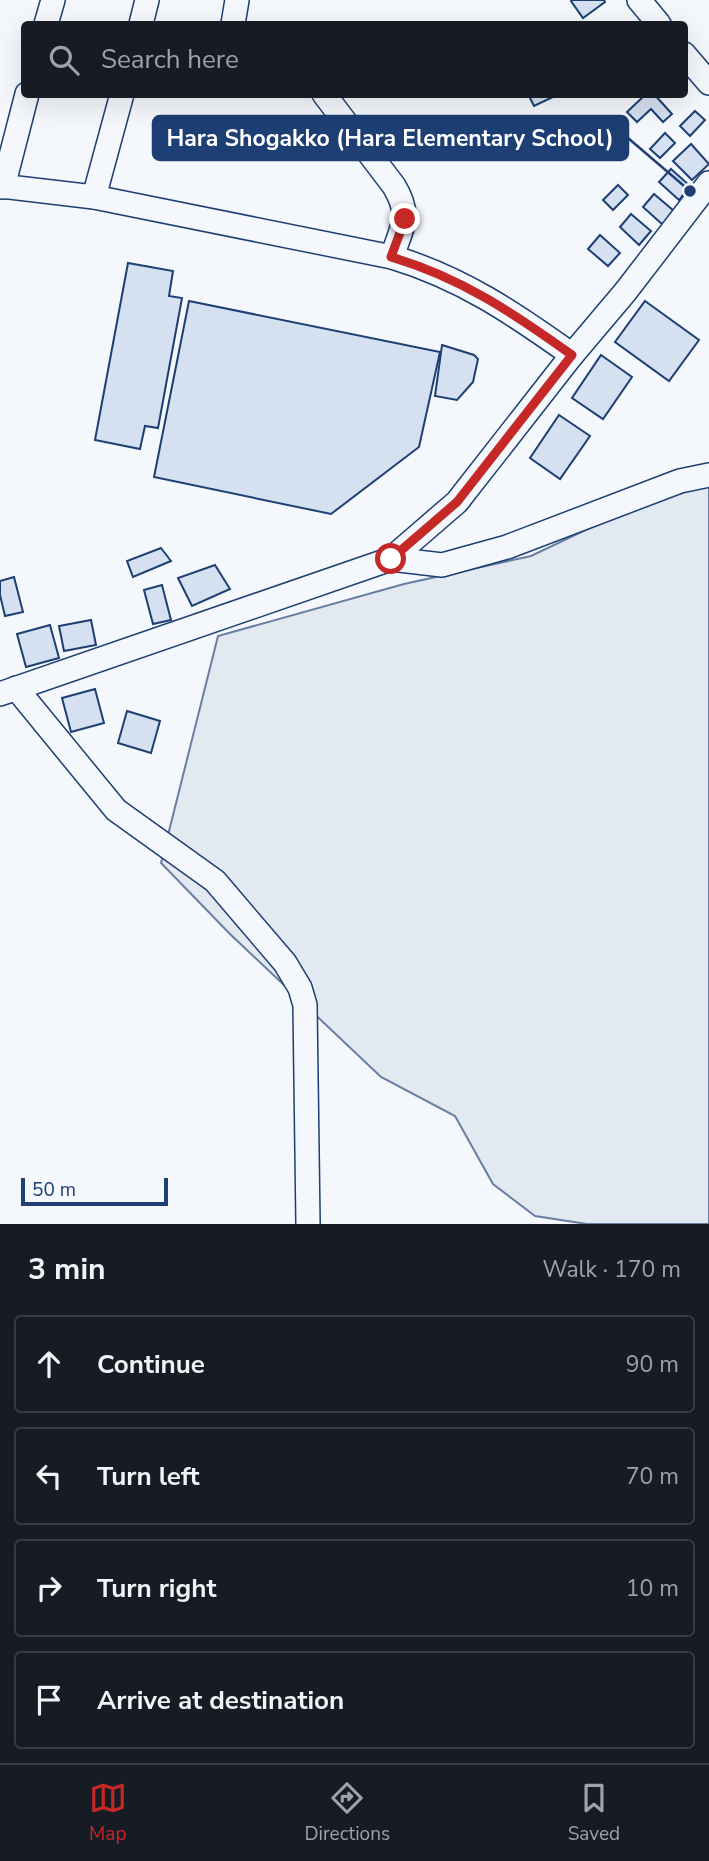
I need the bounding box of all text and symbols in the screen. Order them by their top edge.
search box [21,21,688,98]
icon: search [45,41,83,79]
text: Search here [101,42,239,77]
callout: Hara Shogakko (Hara Elementary School) [153,116,628,160]
text: Hara Shogakko (Hara Elementary School) [166,123,614,154]
route end [389,203,420,234]
route start [375,543,406,574]
scale bar [21,1175,168,1207]
text: 50 m [32,1177,76,1203]
text: 3 min [28,1249,106,1290]
text: Walk · 170 m [542,1254,681,1285]
icon: ahead [30,1345,68,1383]
text: Continue [97,1347,205,1382]
text: 90 m [626,1349,679,1380]
icon: left [30,1457,68,1495]
text: Turn left [97,1459,200,1494]
text: 70 m [626,1461,679,1492]
icon: right [30,1569,68,1607]
text: Turn right [97,1571,216,1606]
text: 10 m [626,1573,679,1604]
icon: arrive [30,1681,68,1719]
text: Arrive at destination [97,1683,344,1718]
tab: Map [89,1779,127,1847]
tab: Directions [304,1779,390,1847]
tab: Saved [568,1779,620,1847]

